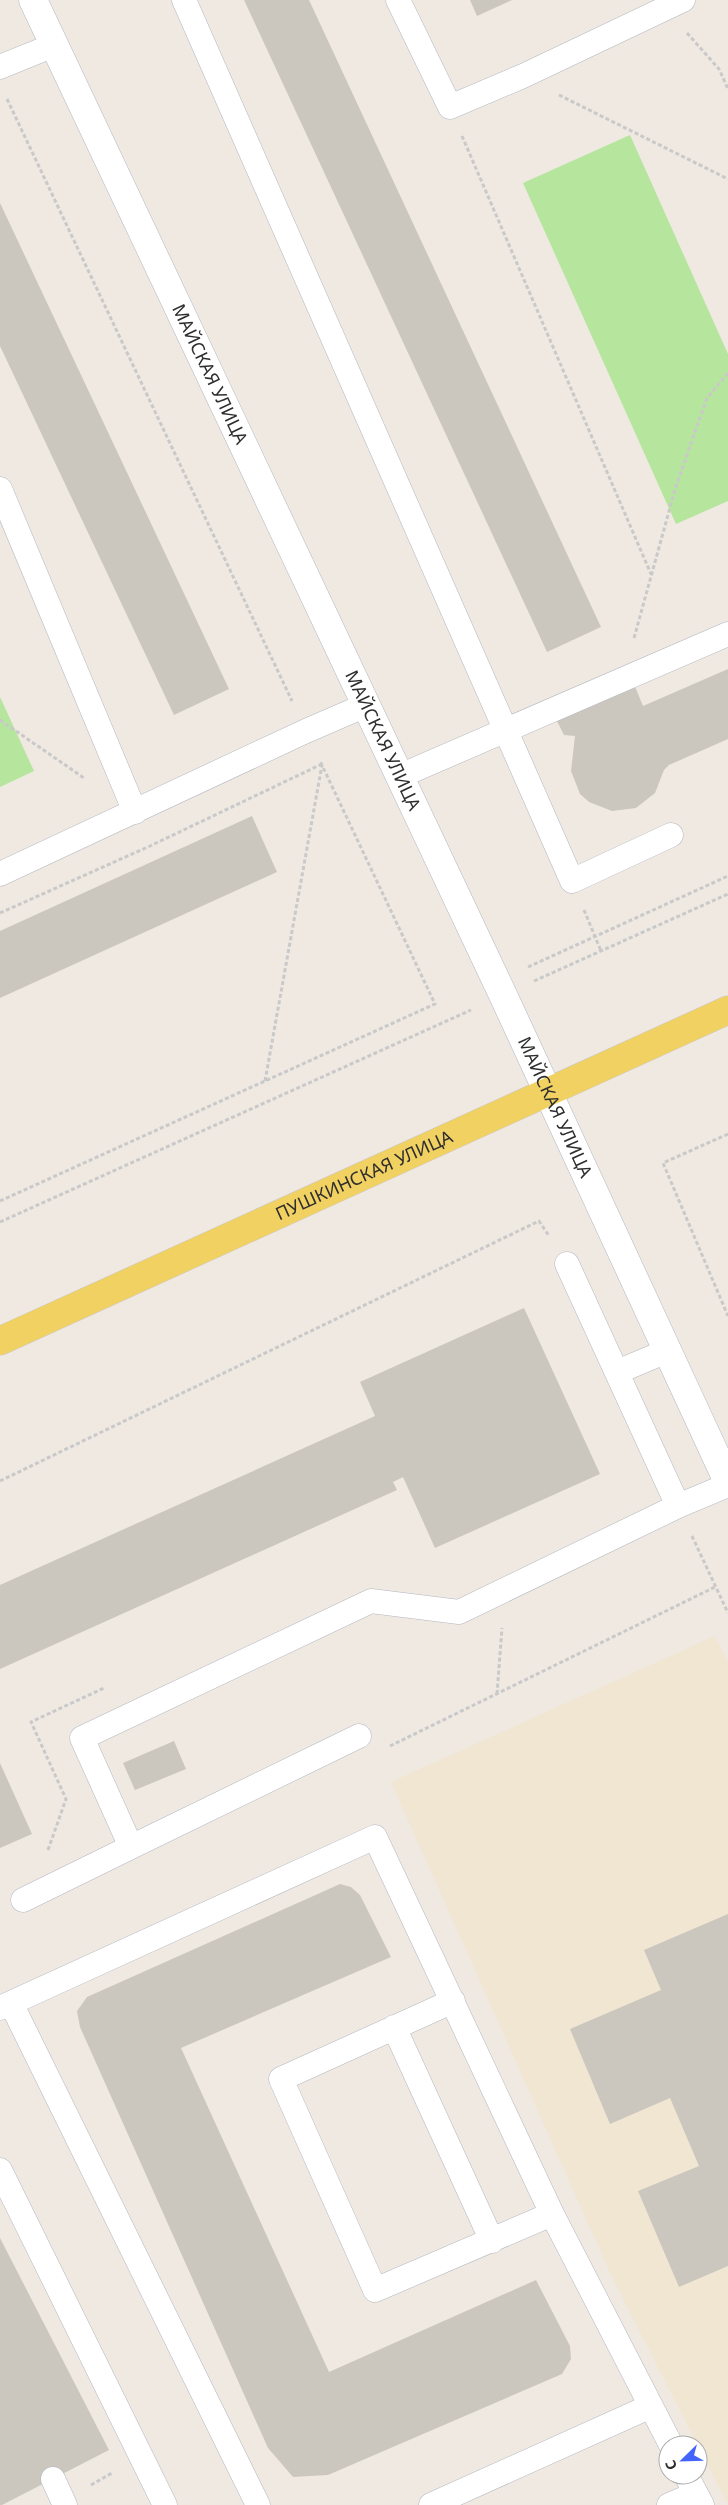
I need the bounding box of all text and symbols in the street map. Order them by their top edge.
street label: МАЙСКАЯ УЛИЦА [167,300,254,448]
street label: МАЙСКАЯ УЛИЦА [340,666,427,815]
street label: МАЙСКАЯ УЛИЦА [513,1033,599,1181]
street label: ПУШКИНСКАЯ УЛИЦА [271,1124,457,1225]
north arrow [658,2435,708,2485]
text: С [660,2457,681,2473]

